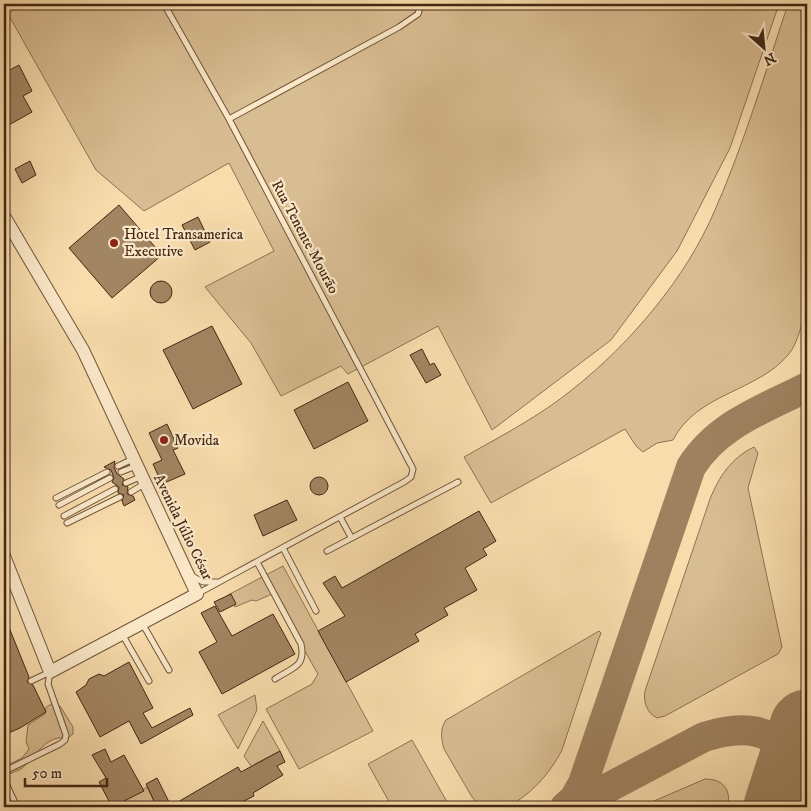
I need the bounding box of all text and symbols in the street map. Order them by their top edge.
north arrow [738,22,788,72]
text: N [760,48,779,70]
street label: Rua Tenente Mourão [267,177,343,297]
place label: Hotel Transamerica Executive [124,225,244,261]
marker: Hotel Transamerica Executive [108,237,120,249]
place label: Movida [174,431,220,450]
marker: Movida [158,434,170,446]
street label: Avenida Júlio César [149,471,217,584]
scale bar [25,756,108,788]
text: 50 m [32,764,62,783]

